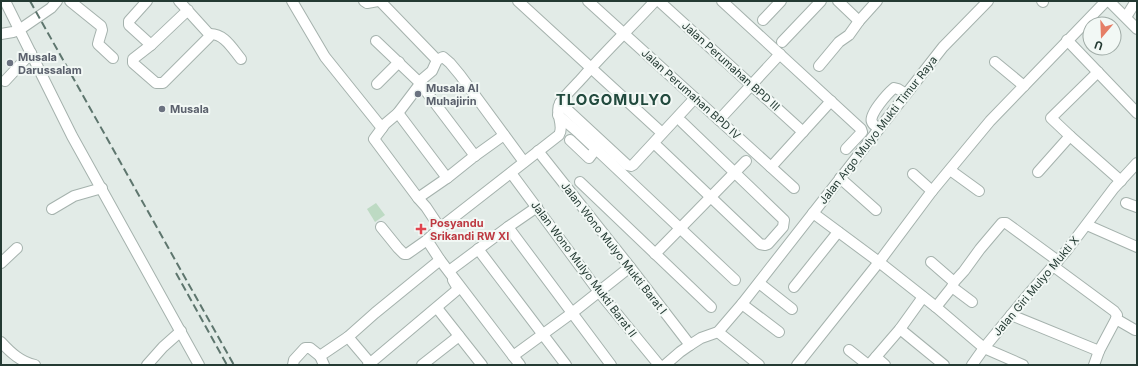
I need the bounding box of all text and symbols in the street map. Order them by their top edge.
north arrow [1082,16,1122,56]
street label: Jalan Perumahan BPD III [679,18,783,114]
text: U [1093,38,1105,53]
street label: Jalan Perumahan BPD IV [638,46,744,143]
place label: Musala Darussalam [18,50,82,77]
street label: Jalan Argo Mulyo Mukti Timur Raya [816,53,940,207]
marker: Musala Darussalam [5,58,15,68]
place label: Musala Al Muhajirin [426,81,479,108]
marker: Musala Al Muhajirin [413,89,423,99]
district label: TLOGOMULYO [556,90,672,109]
place label: Musala [170,102,209,116]
marker: Musala [157,104,167,114]
street label: Jalan Wono Mulyo Mukti Barat I [558,179,670,317]
street label: Jalan Wono Mulyo Mukti Barat II [528,198,640,340]
place label: Posyandu Srikandi RW XI [430,216,509,243]
marker: Posyandu Srikandi RW XI [415,223,427,235]
street label: Jalan Giri Mulyo Mukti X [990,233,1082,339]

